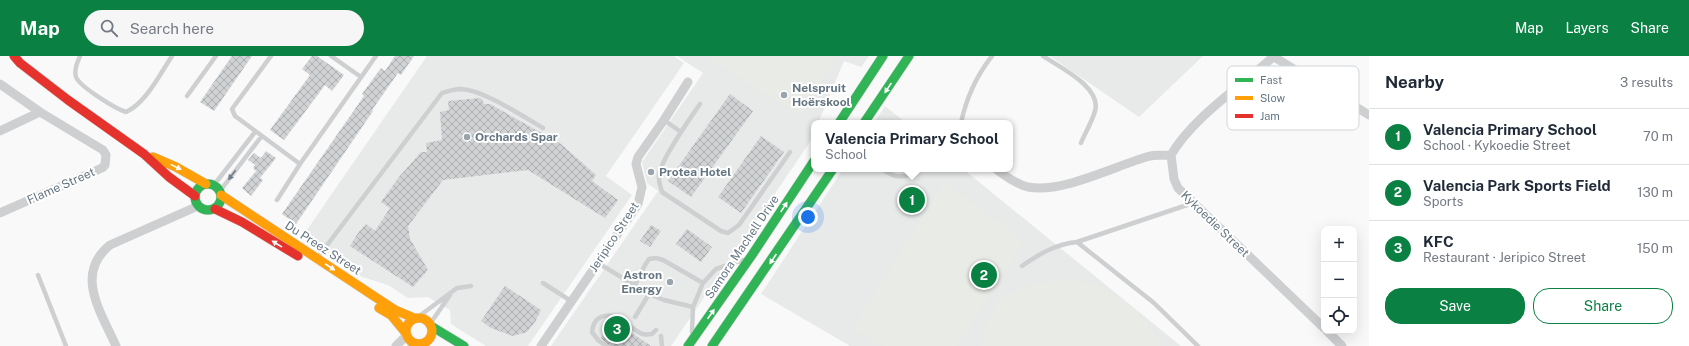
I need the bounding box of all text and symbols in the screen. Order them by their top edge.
search box [84,10,364,46]
text: Map [20,17,60,39]
icon: search [98,17,120,39]
text: Search here [130,20,214,37]
text: Map [1515,20,1543,36]
text: Layers [1565,20,1609,36]
text: Share [1631,20,1669,36]
legend [1227,66,1359,130]
text: Nearby [1385,72,1444,92]
text: Fast [1260,74,1282,86]
text: 3 results [1620,75,1673,90]
place label: Nelspruit Hoërskool [792,81,851,109]
one-way arrow [884,83,892,94]
marker: Nelspruit Hoërskool [779,90,789,100]
text: Slow [1260,92,1286,104]
text: Jam [1260,110,1280,122]
popup [811,120,1013,172]
text: Valencia Primary School [1423,121,1597,138]
text: 1 [1395,129,1401,144]
text: 70 m [1643,129,1673,144]
place label: Orchards Spar [475,130,558,144]
text: Valencia Primary School [825,130,999,147]
marker: Orchards Spar [462,132,472,142]
text: School · Kykoedie Street [1423,138,1571,153]
text: School [825,147,867,162]
one-way arrow [170,164,182,170]
street label: Flame Street [25,165,97,207]
place label: Protea Hotel [659,165,731,179]
marker: Protea Hotel [646,167,656,177]
one-way arrow [228,169,236,180]
text: Valencia Park Sports Field [1423,177,1611,194]
pin: 1 [899,185,925,215]
text: 2 [1394,185,1402,200]
text: 130 m [1637,185,1673,200]
street label: Kykoedie Street [1178,188,1252,260]
street label: Samora Machell Drive [702,192,782,301]
text: Sports [1423,194,1463,209]
street label: Jeripico Street [586,199,642,275]
one-way arrow [780,202,788,212]
your location [798,207,818,227]
street label: Du Preez Street [282,218,364,278]
map controls [1321,226,1357,334]
button: + [1321,226,1357,262]
text: KFC [1423,233,1454,250]
one-way arrow [271,240,283,247]
text: 3 [1394,241,1402,256]
text: 150 m [1637,241,1673,256]
text: Restaurant · Jeripico Street [1423,250,1586,265]
one-way arrow [769,254,776,265]
pin: 2 [971,260,997,290]
button: − [1321,262,1357,298]
one-way arrow [325,263,335,271]
place label: Astron Energy [621,268,662,296]
marker: Astron Energy [665,277,675,287]
button: Save [1385,288,1525,324]
button: Share [1533,288,1673,324]
button: locate [1321,298,1357,334]
one-way arrow [707,309,715,319]
pin: 3 [604,314,630,344]

